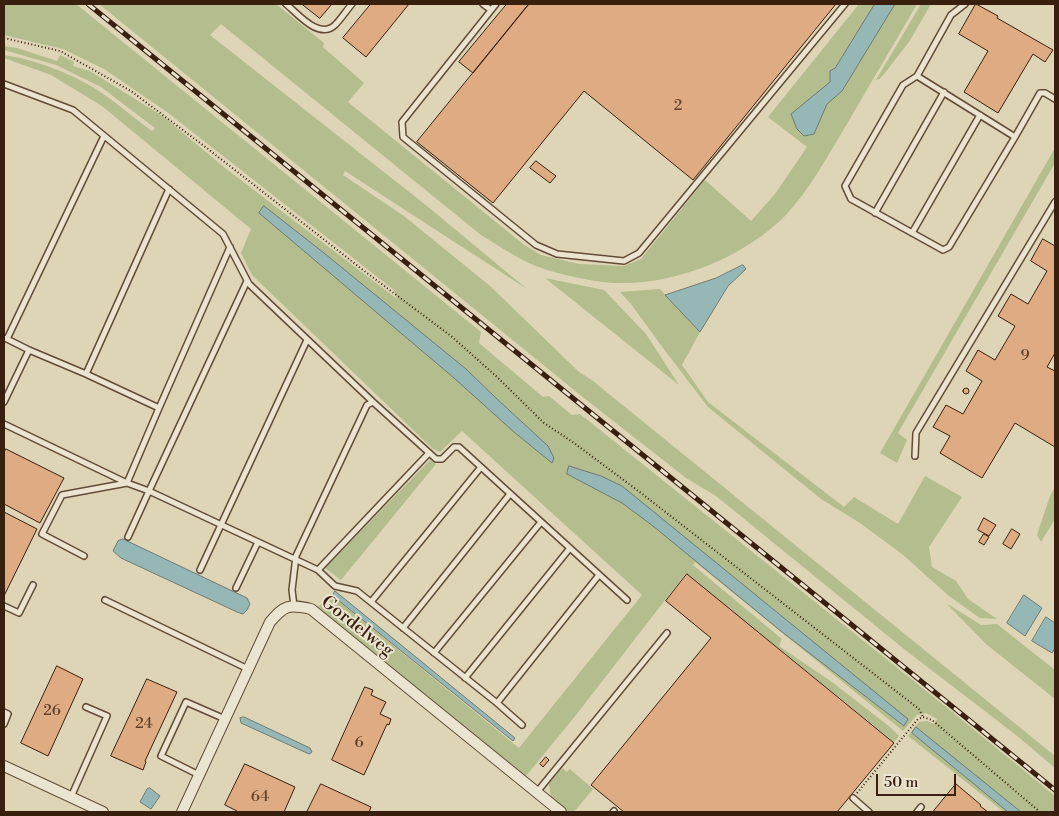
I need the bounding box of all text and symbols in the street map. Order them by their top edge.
house number: 2 [674,97,682,115]
house number: 9 [1020,347,1030,365]
street label: Gordelweg [316,592,398,662]
house number: 26 [43,702,61,720]
house number: 24 [135,715,153,733]
house number: 6 [354,734,364,752]
scale bar [879,764,959,796]
text: 50 m [884,773,918,792]
house number: 64 [251,788,269,806]

